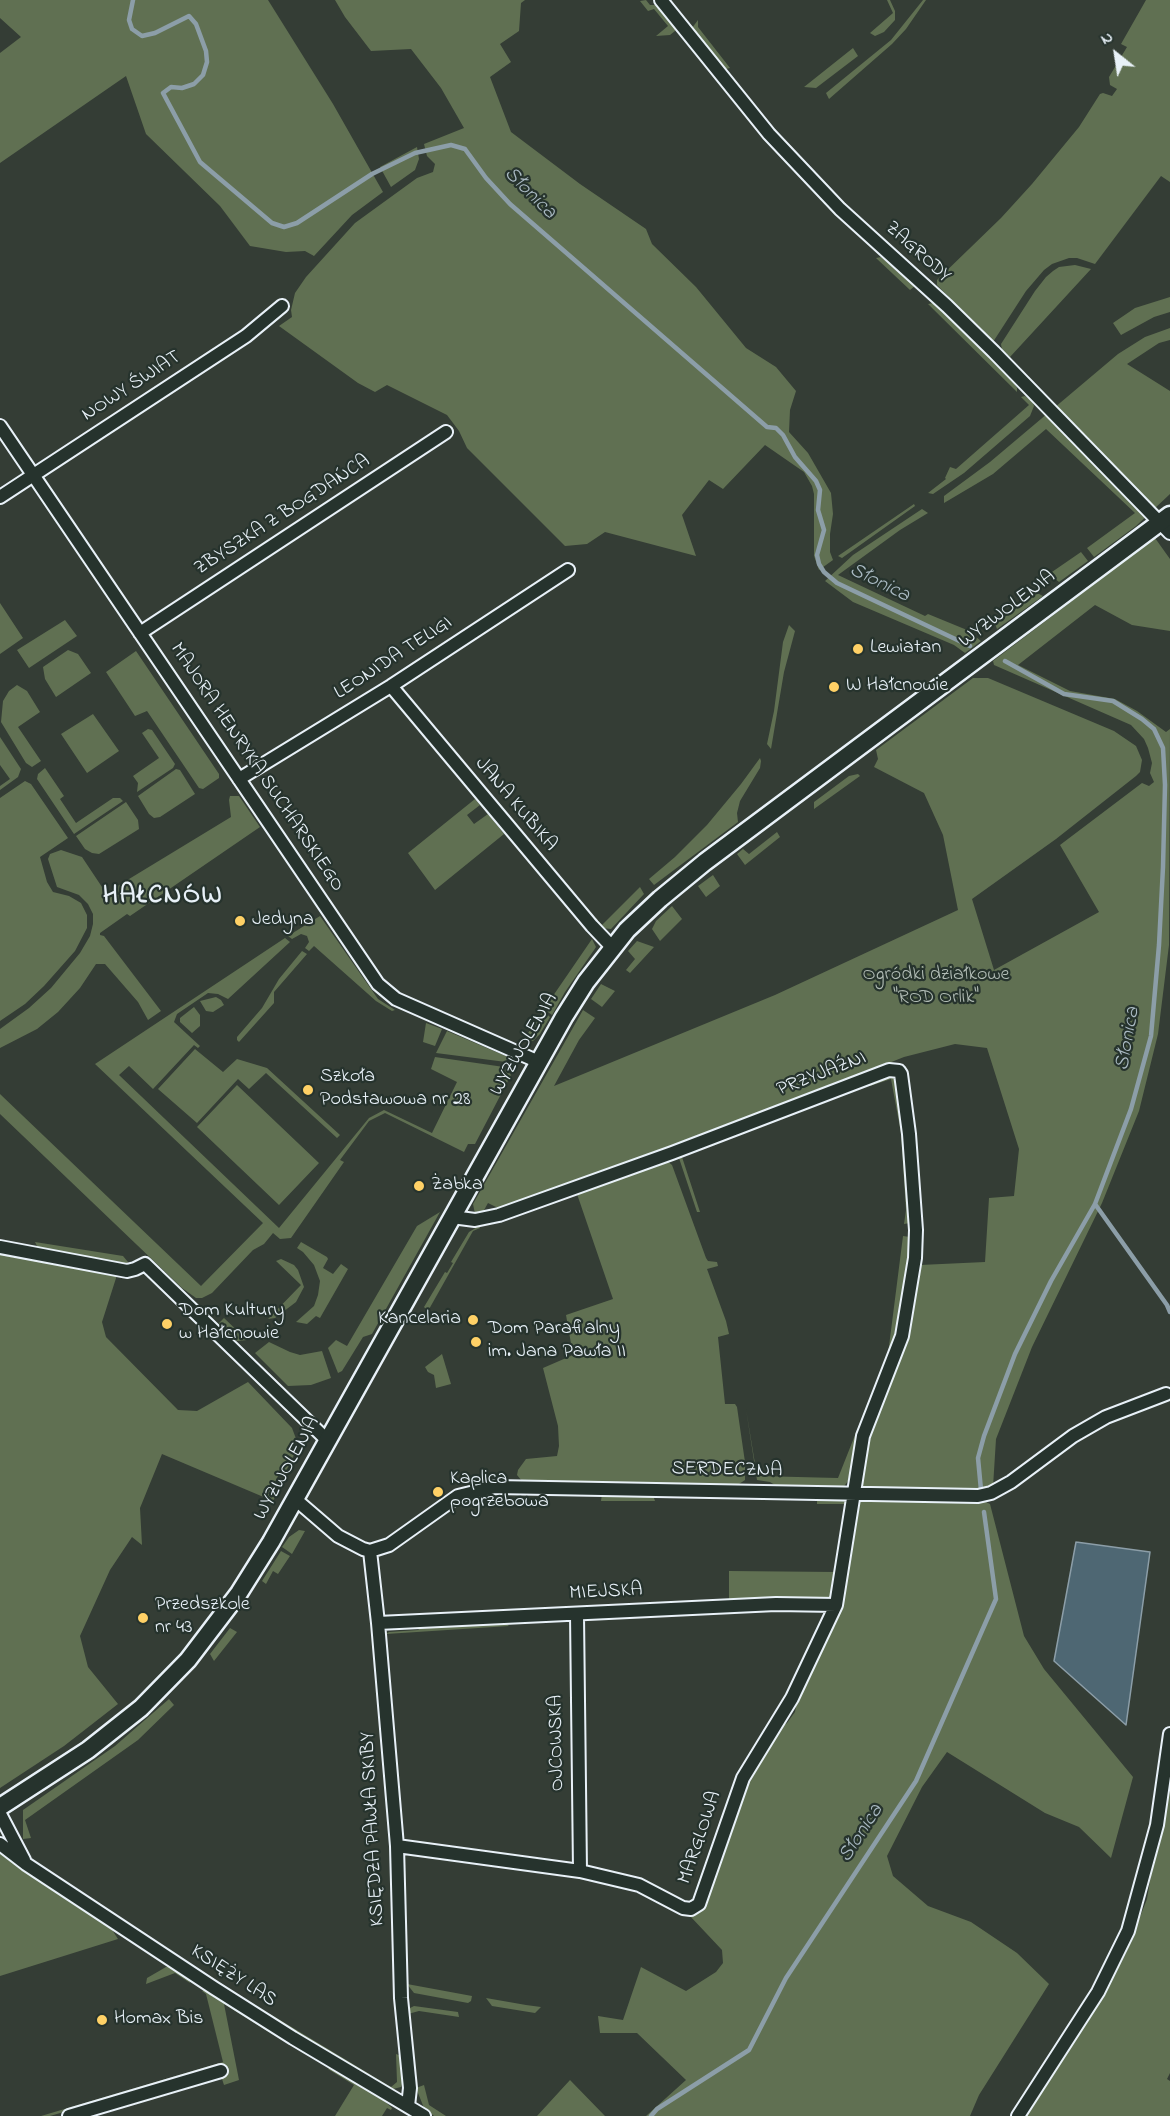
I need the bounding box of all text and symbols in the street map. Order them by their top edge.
north arrow [1086,24,1146,84]
text: N [1096,25,1118,52]
water label: Słonica [497,162,561,226]
street label: ZAGRODY [879,217,955,289]
street label: NOWY ŚWIAT [78,346,186,428]
street label: ZBYSZKA Z BOGDAŃCA [191,450,375,582]
water label: Słonica [845,559,913,609]
street label: WYZWOLENIA [955,566,1061,654]
street label: LEONIDA TELIGI [331,612,457,706]
place label: Lewiatan [870,637,941,661]
street label: MAJORA HENRYKA SUCHARSKIEGO [164,639,348,897]
marker: Lewiatan [851,642,865,656]
place label: W Hałcnowie [846,675,948,699]
marker: W Hałcnowie [827,680,841,694]
street label: JANA KUBIKA [469,753,561,857]
district label: HAŁCNÓW [103,882,223,914]
place label: Jedyna [252,909,314,933]
marker: Jedyna [233,914,247,928]
park label: Ogródki działkowe "ROD Orlik" [862,964,1010,1011]
street label: WYZWOLENIA [486,989,564,1101]
water label: Słonica [1111,1005,1147,1073]
street label: PRZYJAŹNI [774,1047,870,1103]
place label: Szkoła Podstawowa nr 28 [320,1066,470,1113]
marker: Szkoła Podstawowa nr 28 [301,1083,315,1097]
place label: Żabka [431,1174,483,1198]
marker: Żabka [412,1179,426,1193]
place label: Dom Kultury w Hałcnowie [179,1300,284,1347]
place label: Kancelaria [378,1308,461,1332]
marker: Kancelaria [466,1313,480,1327]
marker: Dom Kultury w Hałcnowie [160,1317,174,1331]
place label: Dom Parafialny im. Jana Pawła II [488,1318,626,1365]
marker: Dom Parafialny im. Jana Pawła II [469,1335,483,1349]
street label: WYZWOLENIA [250,1413,326,1525]
street label: SERDECZNA [671,1458,783,1484]
place label: Kaplica pogrzebowa [450,1468,549,1515]
marker: Kaplica pogrzebowa [431,1485,445,1499]
street label: MIEJSKA [569,1579,643,1607]
place label: Przedszkole nr 43 [155,1594,250,1641]
marker: Przedszkole nr 43 [136,1611,150,1625]
street label: OJCOWSKA [545,1694,571,1792]
street label: KSIĘDZA PAWŁA SKIBY [357,1731,391,1927]
street label: MARGLOWA [674,1788,728,1888]
water label: Słonica [834,1800,890,1868]
street label: KSIĘŻY LAS [186,1940,280,2014]
place label: Homax Bis [114,2008,204,2032]
marker: Homax Bis [95,2013,109,2027]

